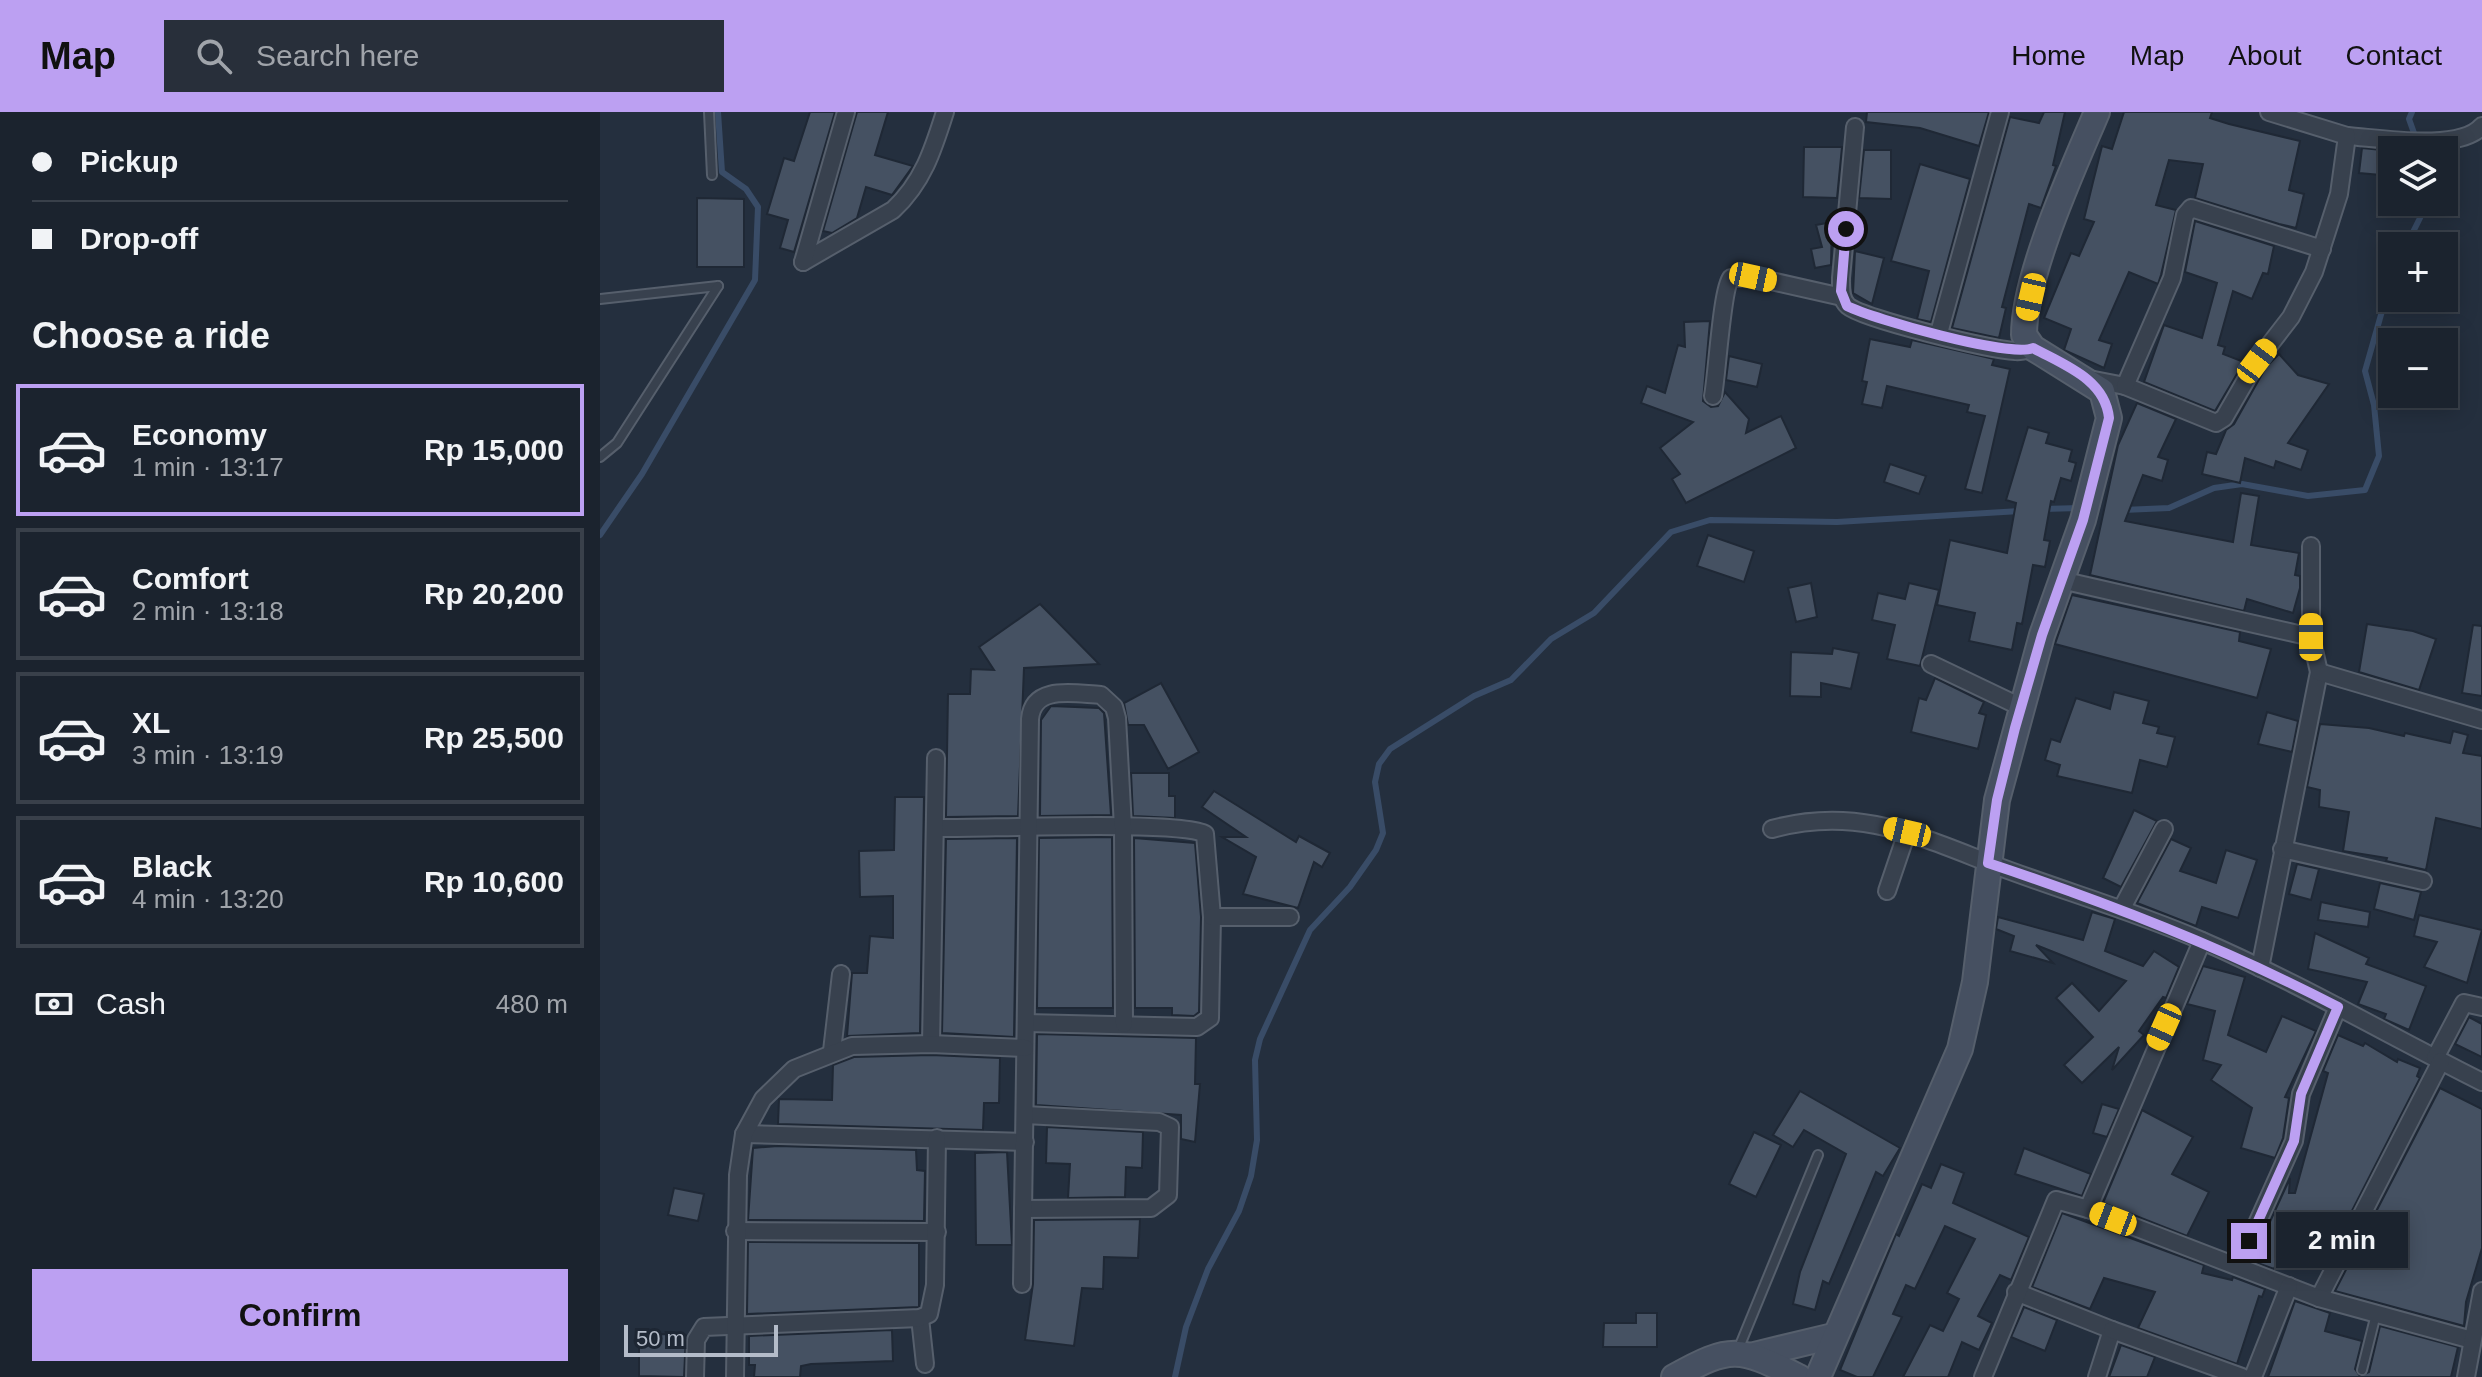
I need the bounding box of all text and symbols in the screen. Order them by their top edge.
search box [164,20,724,92]
icon: search [192,34,236,78]
text: Map [40,35,116,77]
text: Search here [256,39,419,72]
text: Home [2011,40,2086,71]
text: Map [2130,40,2184,71]
text: About [2228,40,2302,71]
text: Contact [2346,40,2442,71]
map controls [2378,136,2458,408]
button: layers [2378,136,2458,216]
text: Pickup [80,145,178,178]
route start [1828,211,1864,247]
text: Drop-off [80,222,198,255]
button: + [2378,232,2458,312]
car [1727,260,1779,294]
car [2014,271,2048,323]
text: Choose a ride [32,315,270,356]
button: − [2378,328,2458,408]
car [2233,335,2281,387]
icon: car [36,414,108,486]
text: Economy [132,418,267,451]
text: Rp 15,000 [424,433,564,466]
text: 1 min · 13:17 [132,452,284,482]
icon: car [36,558,108,630]
text: Comfort [132,562,249,595]
text: Rp 20,200 [424,577,564,610]
text: 2 min · 13:18 [132,596,284,626]
car [2299,613,2323,661]
icon: car [36,702,108,774]
text: XL [132,706,170,739]
text: Rp 25,500 [424,721,564,754]
text: 3 min · 13:19 [132,740,284,770]
car [1881,815,1933,849]
icon: car [36,846,108,918]
text: Black [132,850,212,883]
text: Rp 10,600 [424,865,564,898]
text: 4 min · 13:20 [132,884,284,914]
icon: cash [32,982,76,1026]
text: Cash [96,987,166,1020]
text: 480 m [496,989,568,1019]
car [2143,1000,2185,1054]
car [2086,1199,2140,1239]
callout: 2 min [2277,1213,2409,1269]
route end [2231,1223,2267,1259]
text: 2 min [2308,1225,2376,1255]
button: Confirm [32,1269,568,1361]
scale bar [624,1321,778,1357]
text: 50 m [636,1326,685,1351]

